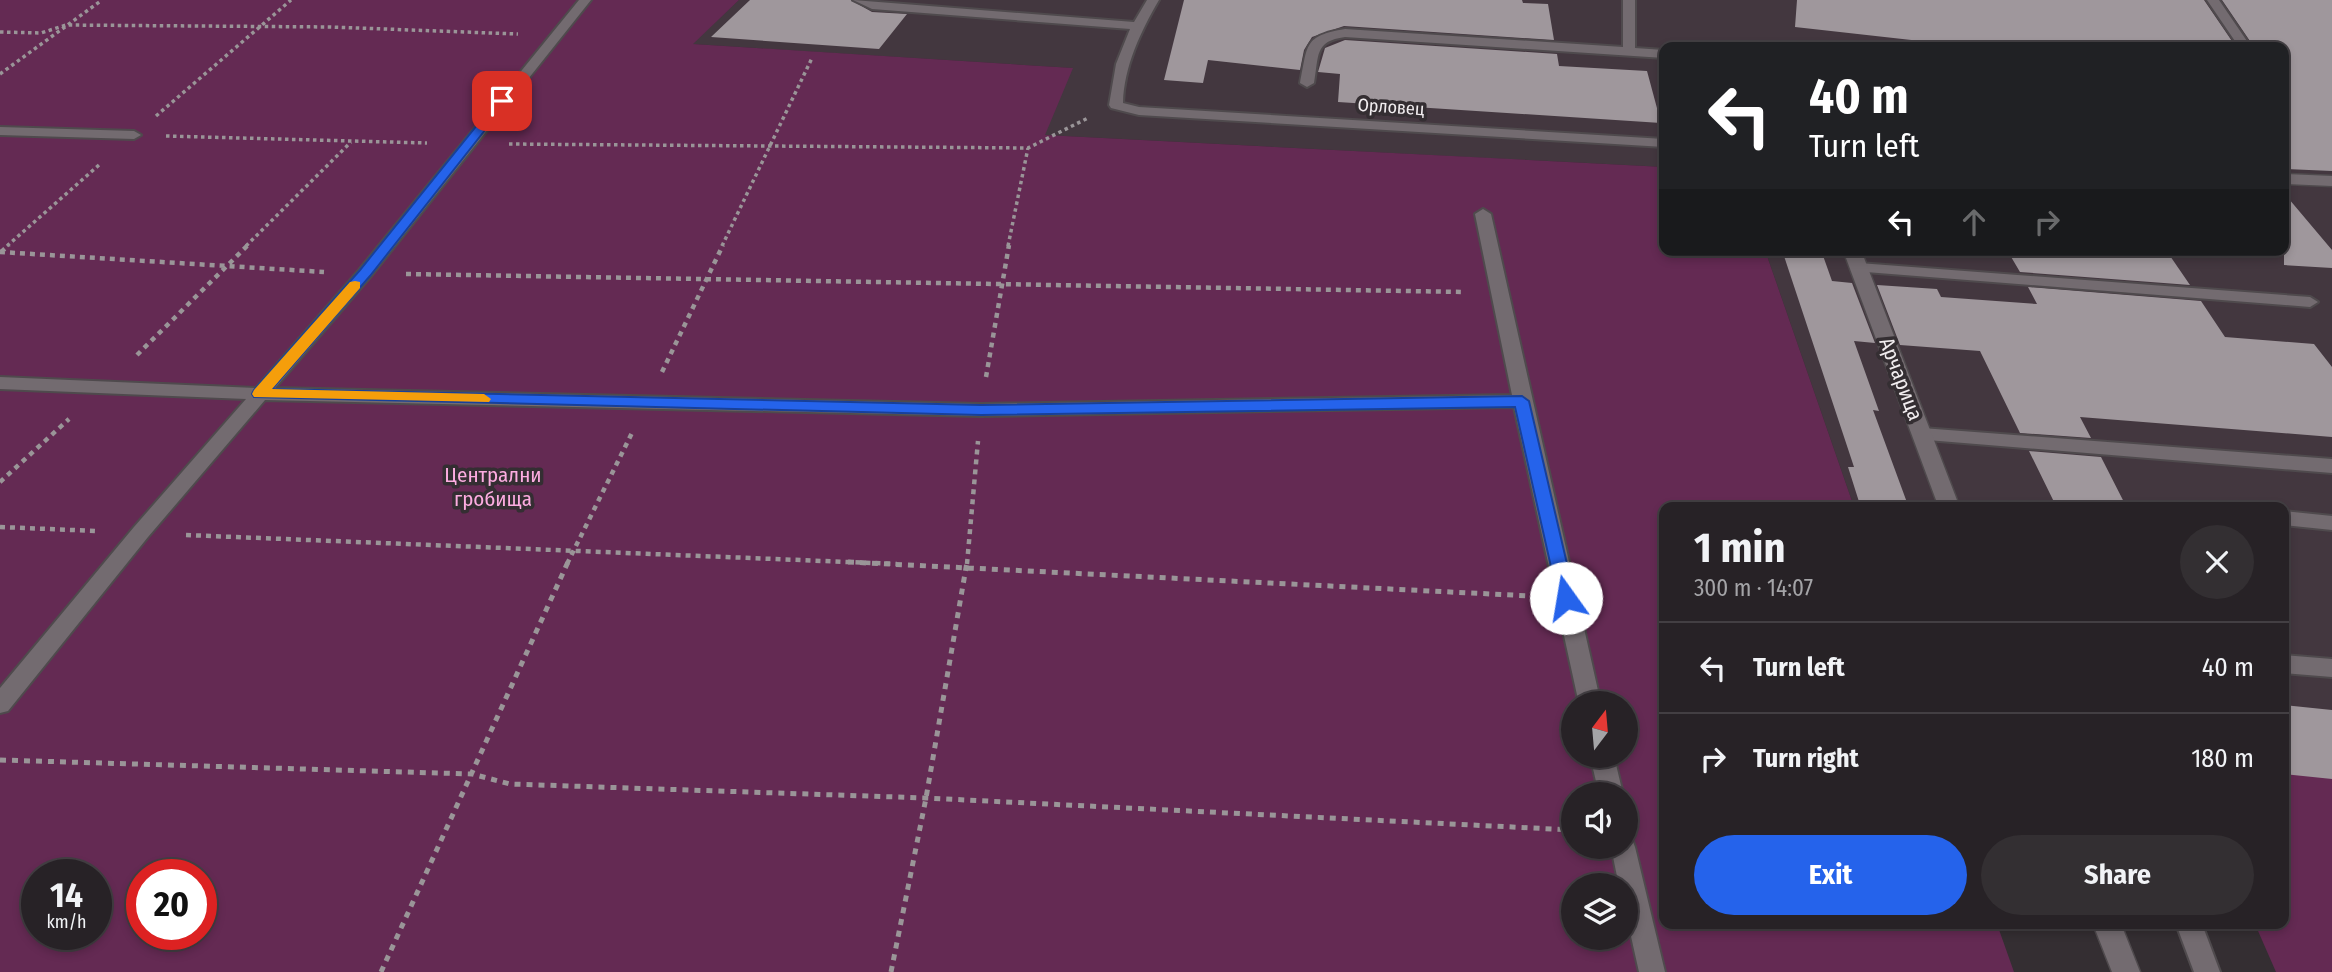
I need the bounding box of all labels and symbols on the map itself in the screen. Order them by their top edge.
pin [472,71,532,131]
street label: Орловец [1357,94,1426,120]
street label: Арчарица [1873,334,1929,424]
park label: Централни гробища [444,462,542,512]
position arrow [1529,561,1603,635]
north arrow [1561,691,1638,768]
speed limit sign: 20 [126,859,217,950]

